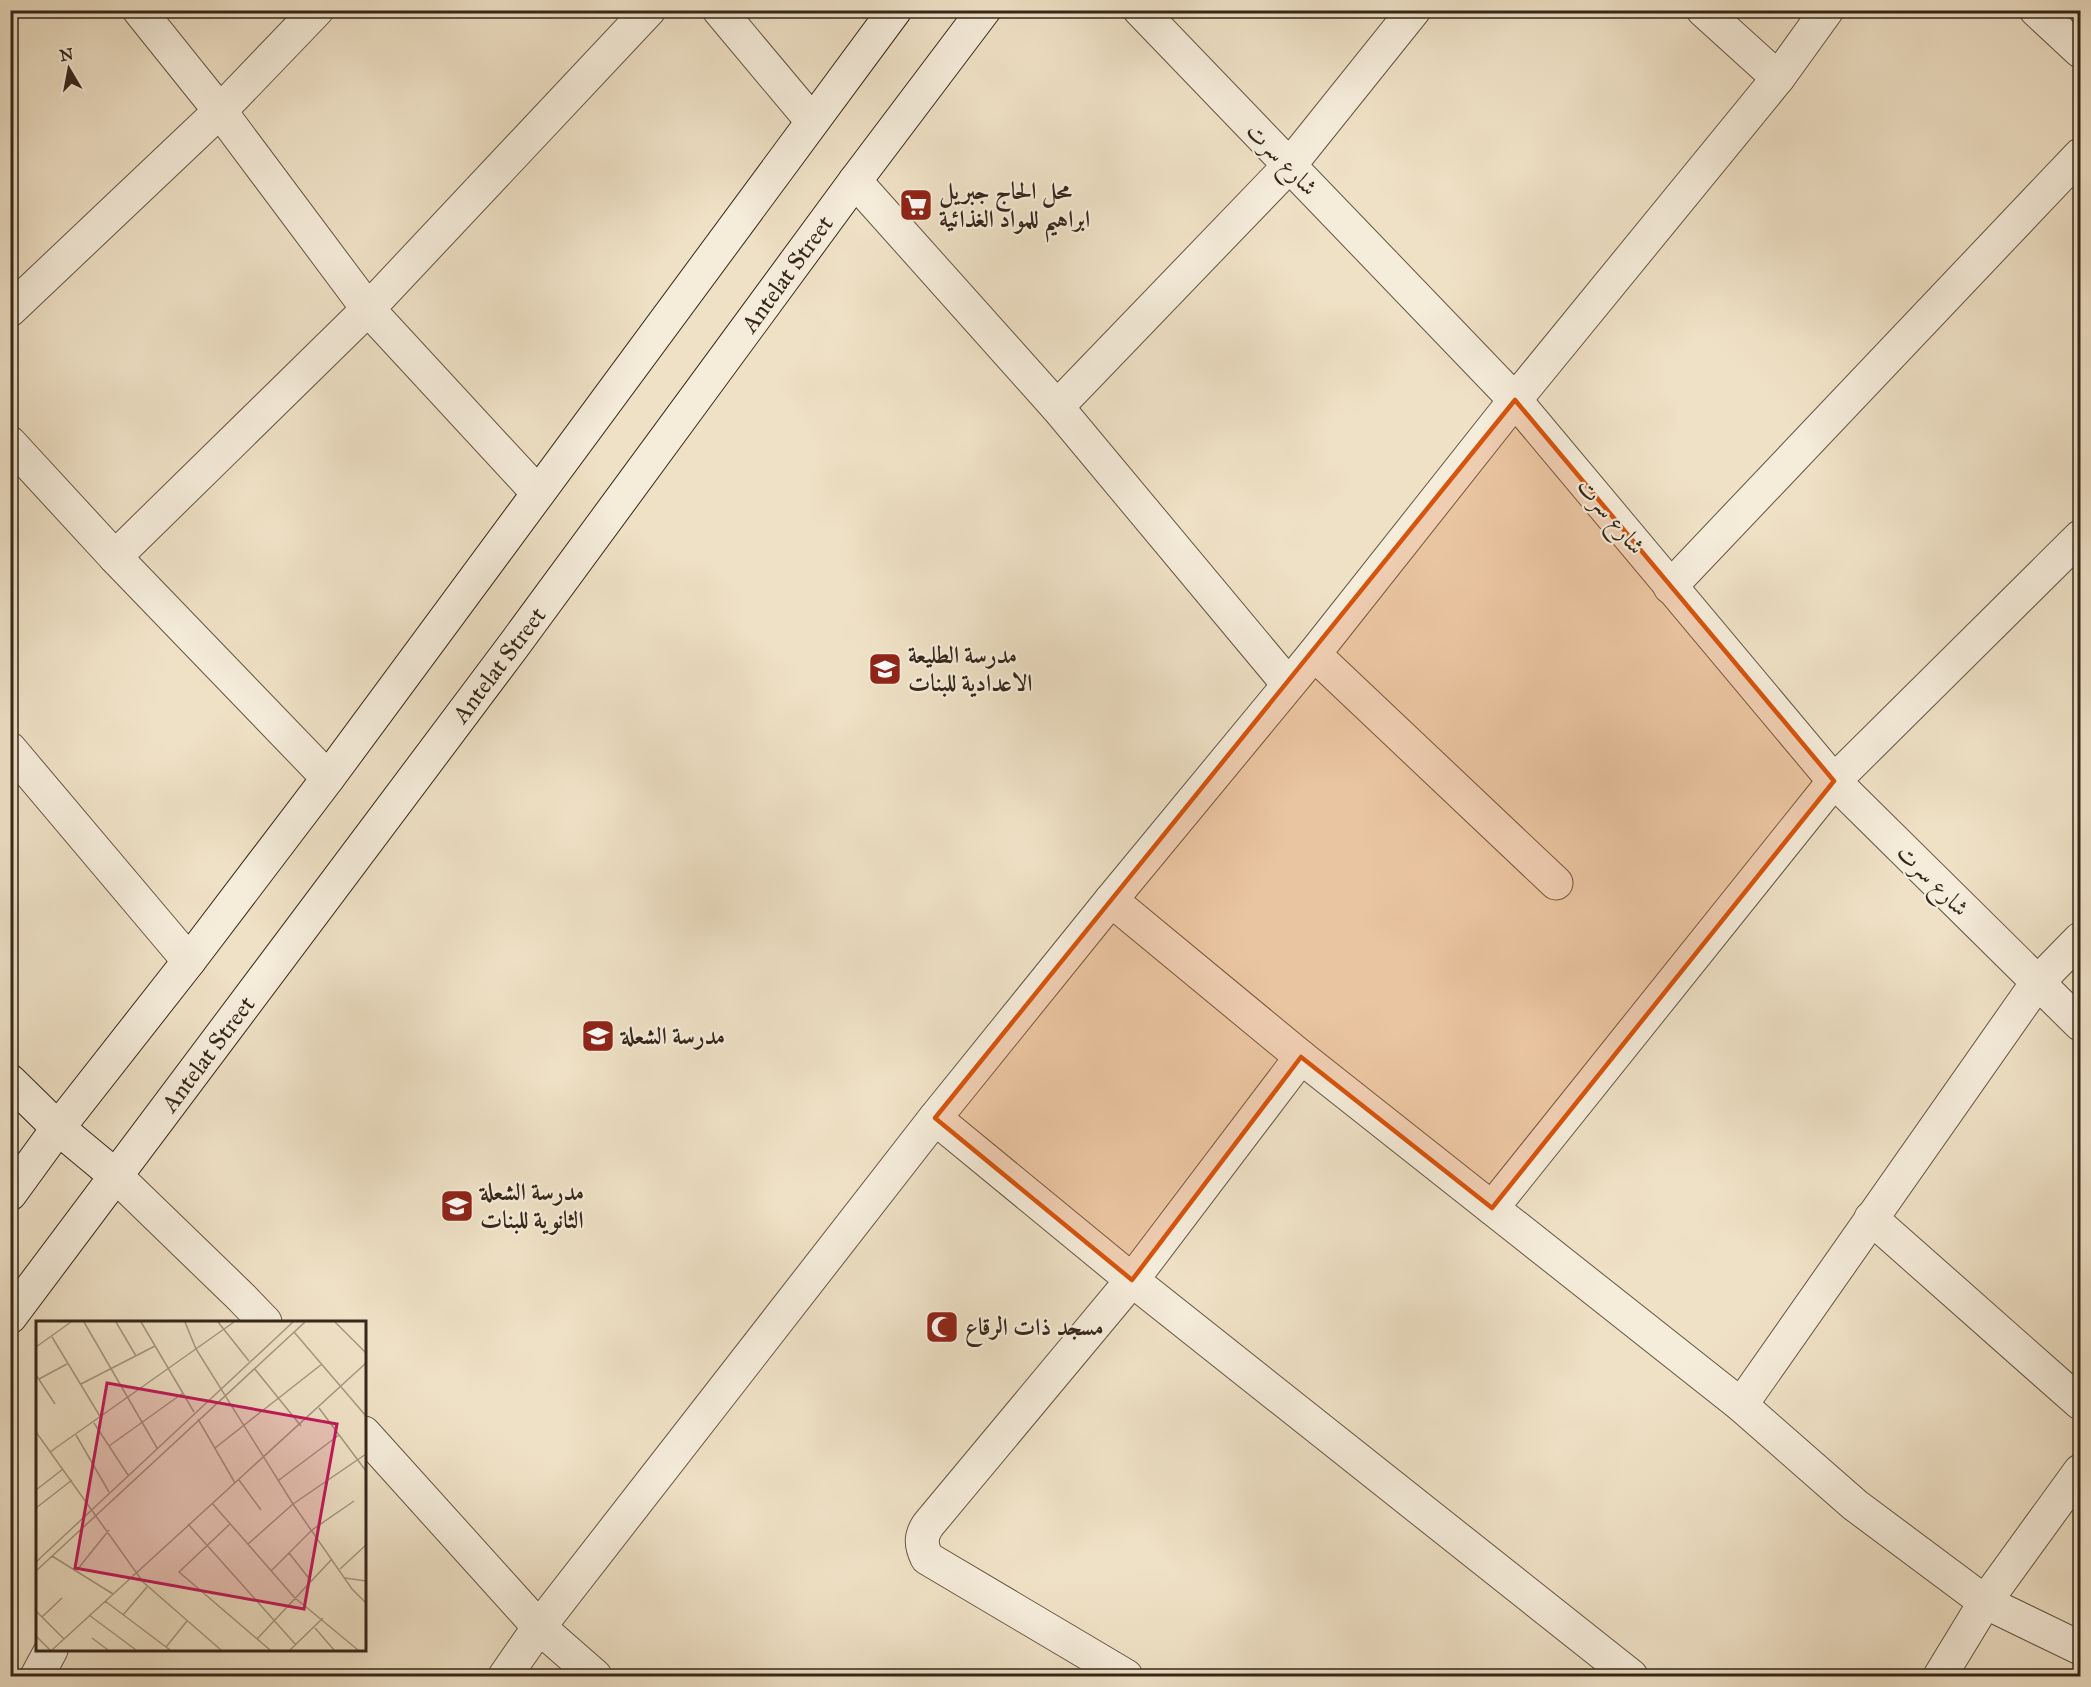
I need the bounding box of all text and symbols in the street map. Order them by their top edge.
north arrow [39,39,99,99]
text: N [58,44,75,65]
street label: شارع سرت [1236,116,1324,205]
place label: محل الحاج جبريل ابراهيم للمواد الغذائية [939,176,1090,243]
supermarket icon: محل الحاج جبريل ابراهيم للمواد الغذائية [898,187,934,223]
street label: Antelat Street [734,209,840,339]
street label: شارع سرت [1567,472,1652,564]
street label: Antelat Street [445,601,553,730]
place label: مدرسة الطليعة الاعدادية للبنات [908,640,1033,698]
school or university icon: مدرسة الطليعة الاعدادية للبنات [867,651,903,687]
street label: شارع سرت [1887,837,1976,926]
street label: Antelat Street [154,990,262,1119]
school or university icon: مدرسة الشعلة [580,1018,616,1054]
place label: مدرسة الشعلة [619,1021,725,1051]
place label: مدرسة الشعلة الثانوية للبنات [478,1177,584,1235]
school or university icon: مدرسة الشعلة الثانوية للبنات [439,1188,475,1224]
mosque icon: مسجد ذات الرقاع [924,1309,960,1345]
place label: مسجد ذات الرقاع [965,1312,1104,1347]
inset map [36,1321,366,1651]

